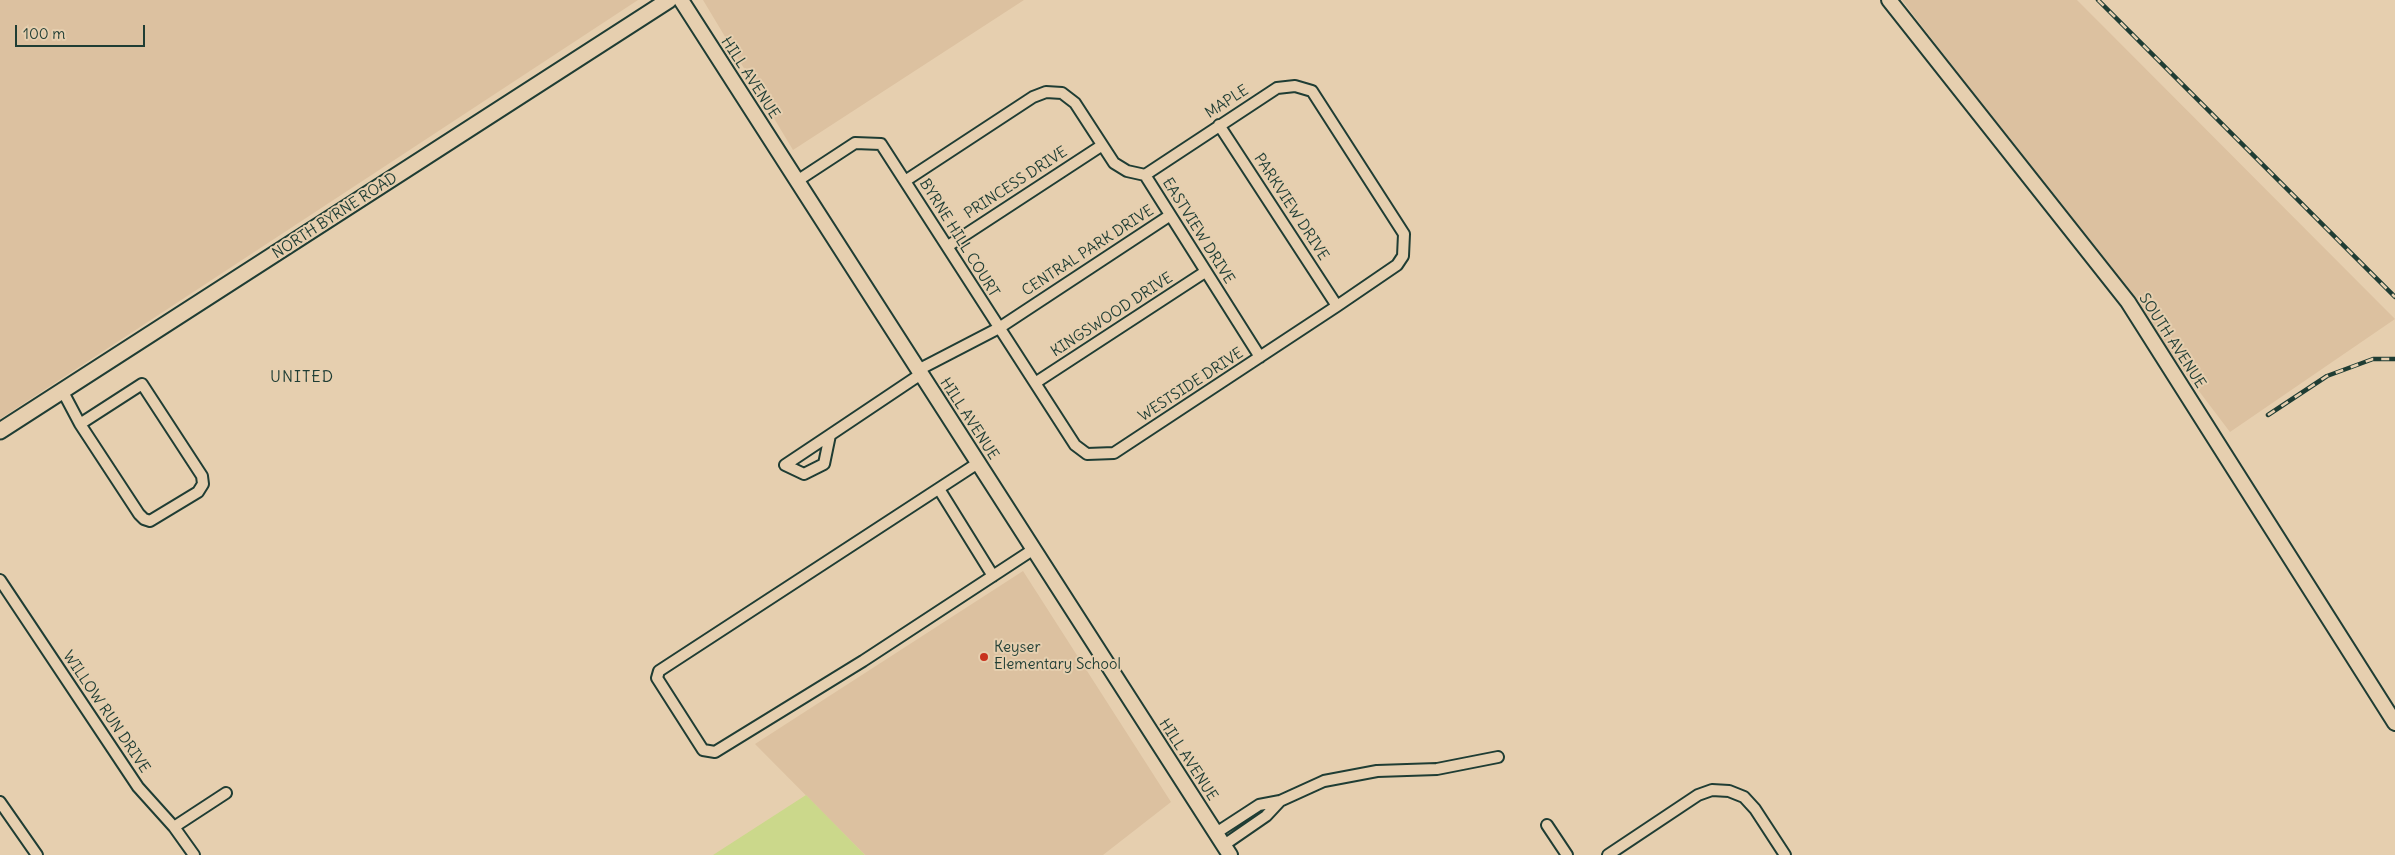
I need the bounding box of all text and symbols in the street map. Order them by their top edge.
scale bar [18,15,148,47]
text: 100 m [23,24,65,43]
street label: HILL AVENUE [717,34,783,122]
street label: MAPLE [1202,81,1252,123]
street label: PRINCESS DRIVE [961,143,1071,223]
street label: PARKVIEW DRIVE [1250,150,1332,264]
street label: NORTH BYRNE ROAD [269,169,401,263]
street label: EASTVIEW DRIVE [1158,175,1238,287]
street label: BYRNE HILL COURT [915,176,1003,300]
street label: CENTRAL PARK DRIVE [1019,202,1157,300]
street label: KINGSWOOD DRIVE [1048,269,1176,361]
street label: SOUTH AVENUE [2135,290,2209,392]
street label: WESTSIDE DRIVE [1135,344,1247,426]
district label: UNITED [269,367,335,387]
street label: HILL AVENUE [936,375,1002,463]
place label: Keyser Elementary School [994,639,1121,674]
street label: WILLOW RUN DRIVE [58,648,154,776]
marker: Keyser Elementary School [978,651,990,663]
street label: HILL AVENUE [1155,716,1221,804]

